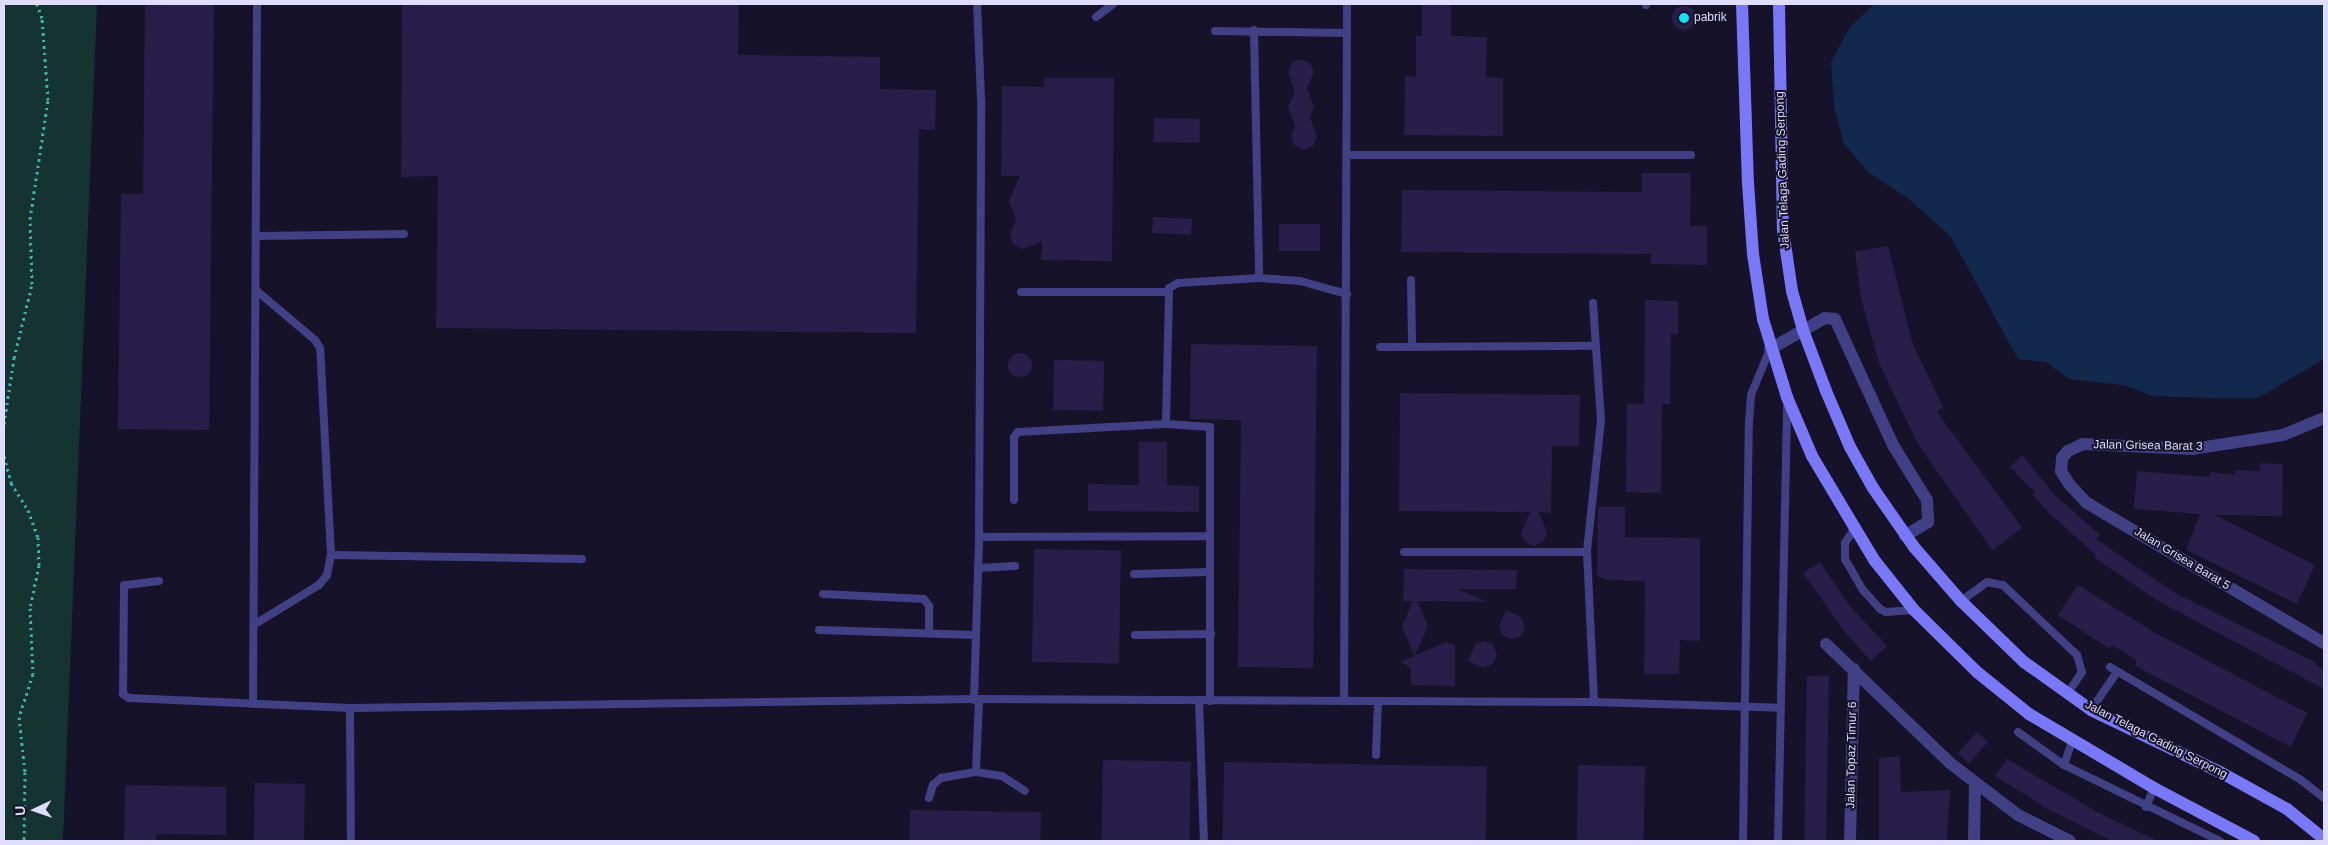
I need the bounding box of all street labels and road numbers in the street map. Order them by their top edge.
street label: Jalan Telaga Gading Serpong [1773,91,1793,249]
street label: Jalan Grisea Barat 3 [2093,438,2203,454]
street label: Jalan Grisea Barat 5 [2131,525,2233,593]
street label: Jalan Telaga Gading Serpong [2082,698,2230,782]
street label: Jalan Topaz Timur 6 [1844,701,1860,809]

